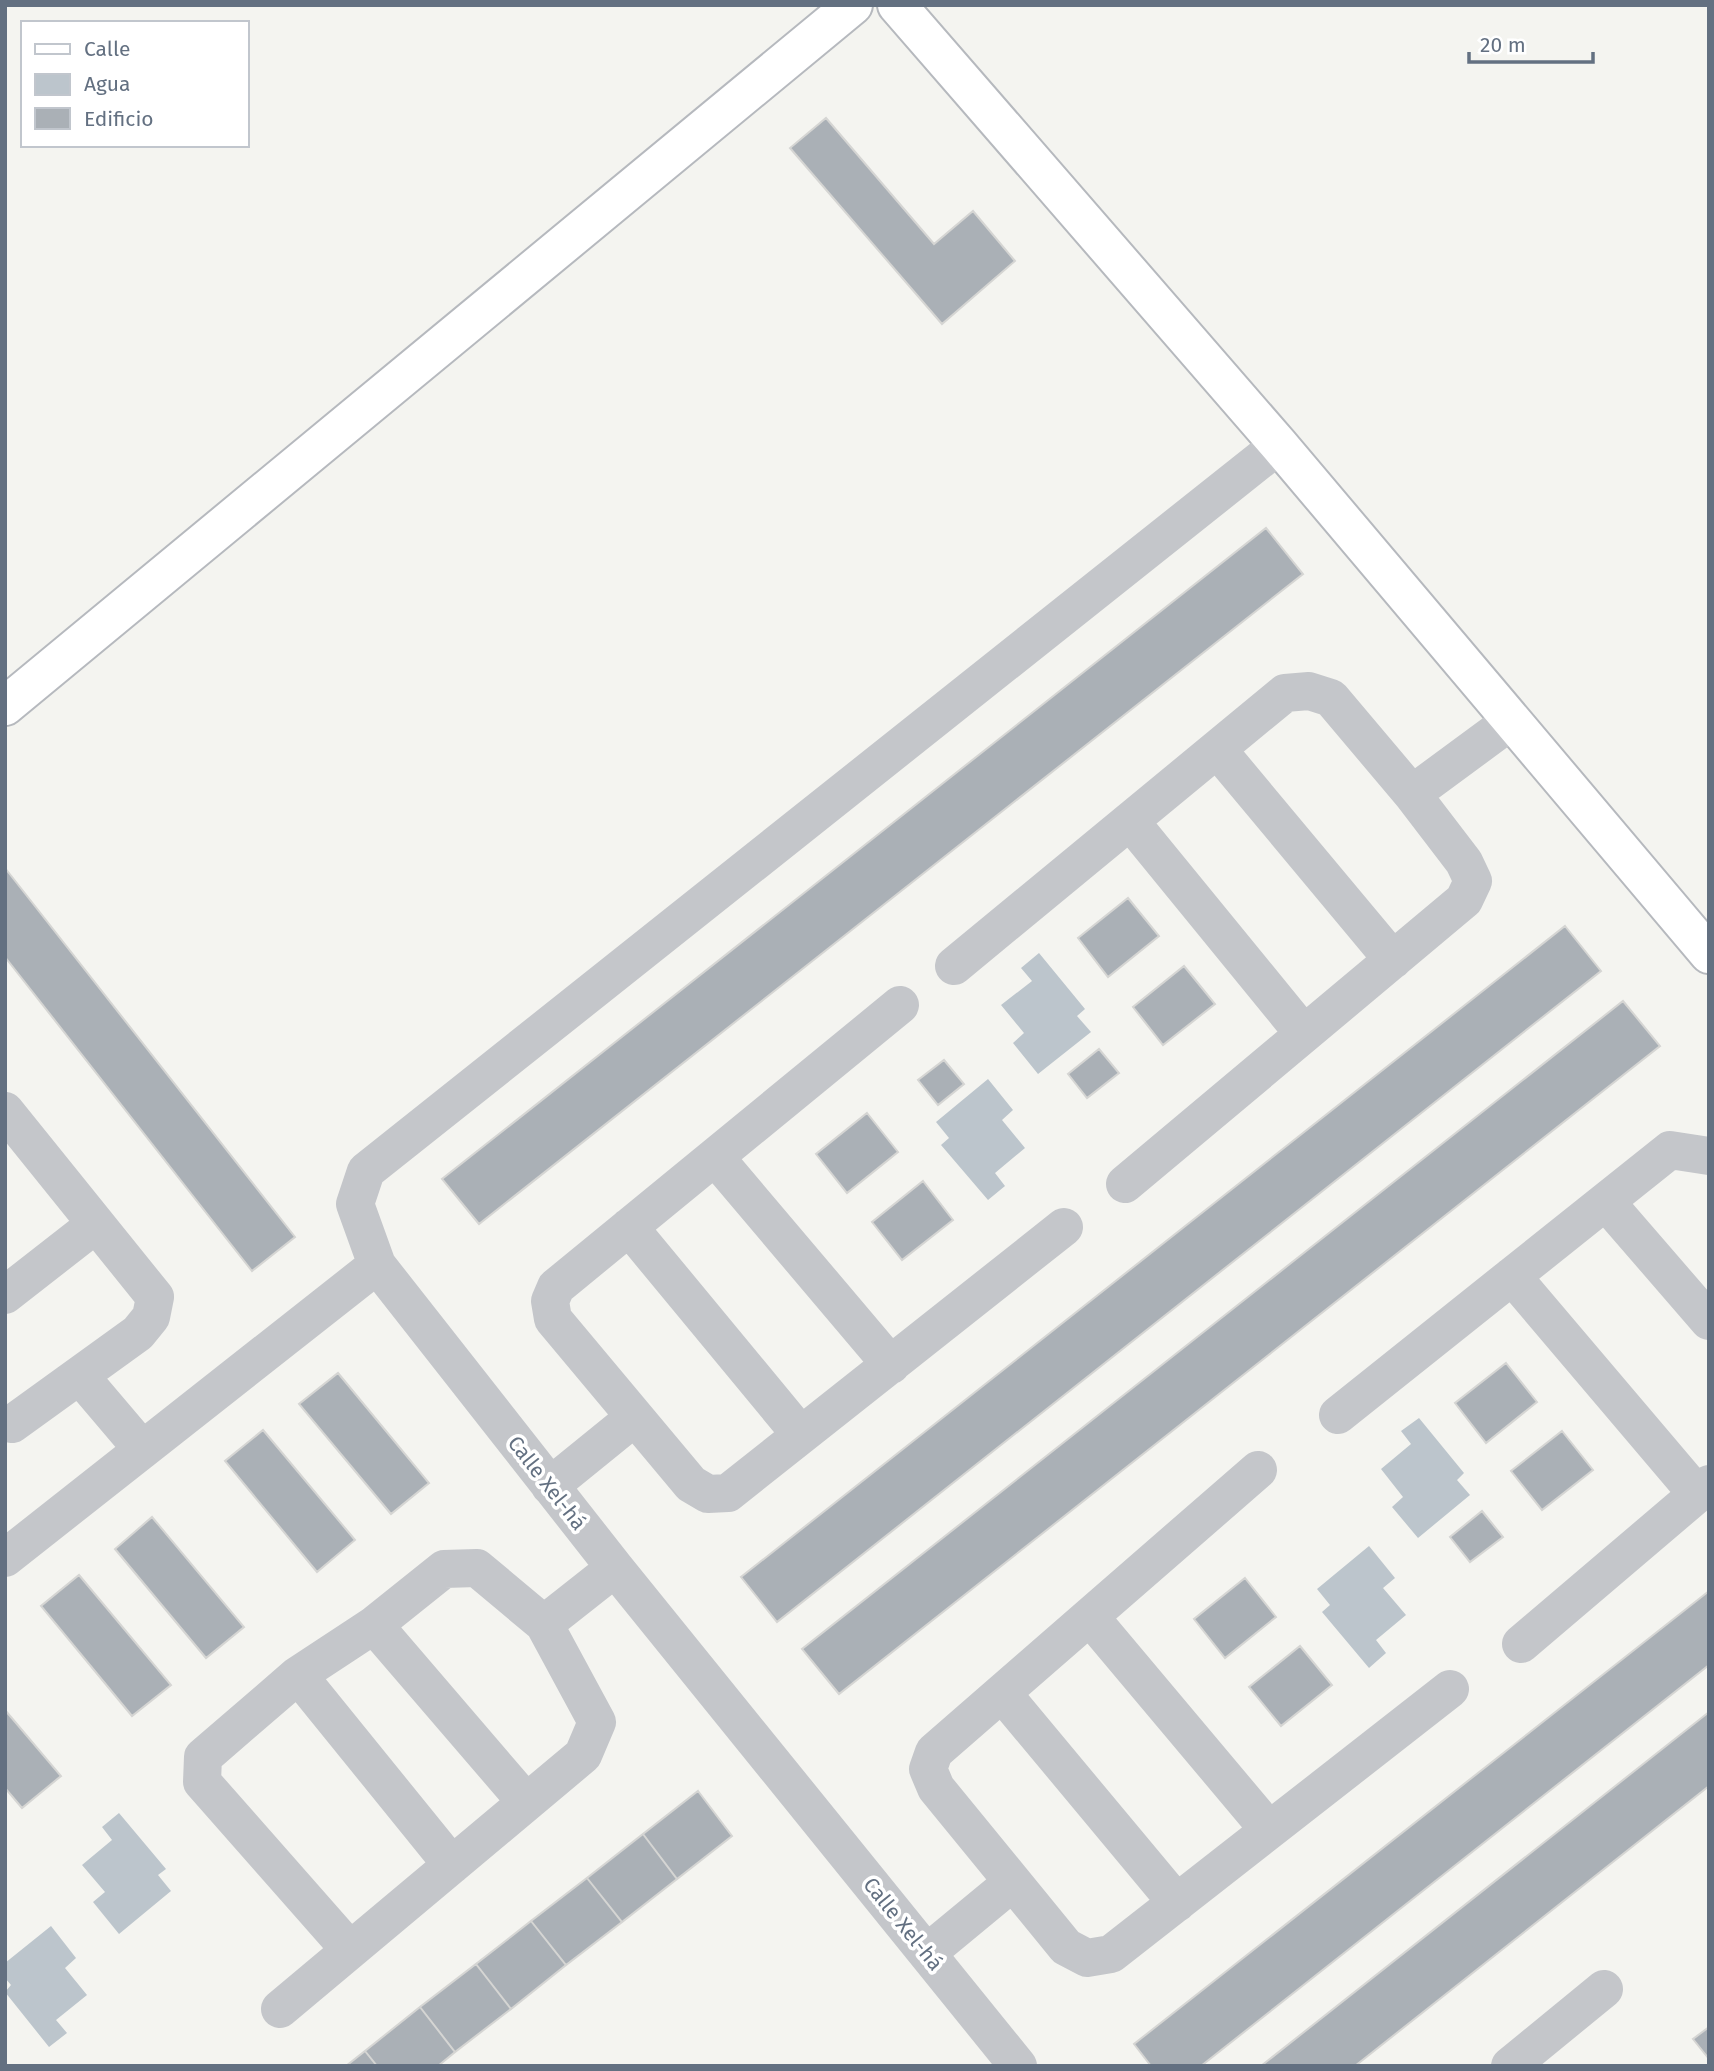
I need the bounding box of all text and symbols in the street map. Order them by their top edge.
legend [21,21,248,147]
scale bar [1469,21,1593,65]
text: 20 m [1480,32,1526,58]
text: Calle [84,36,130,62]
text: Agua [84,71,130,97]
text: Edificio [84,106,154,132]
street label: Calle Xel-há [502,1431,592,1535]
street label: Calle Xel-há [857,1872,949,1976]

